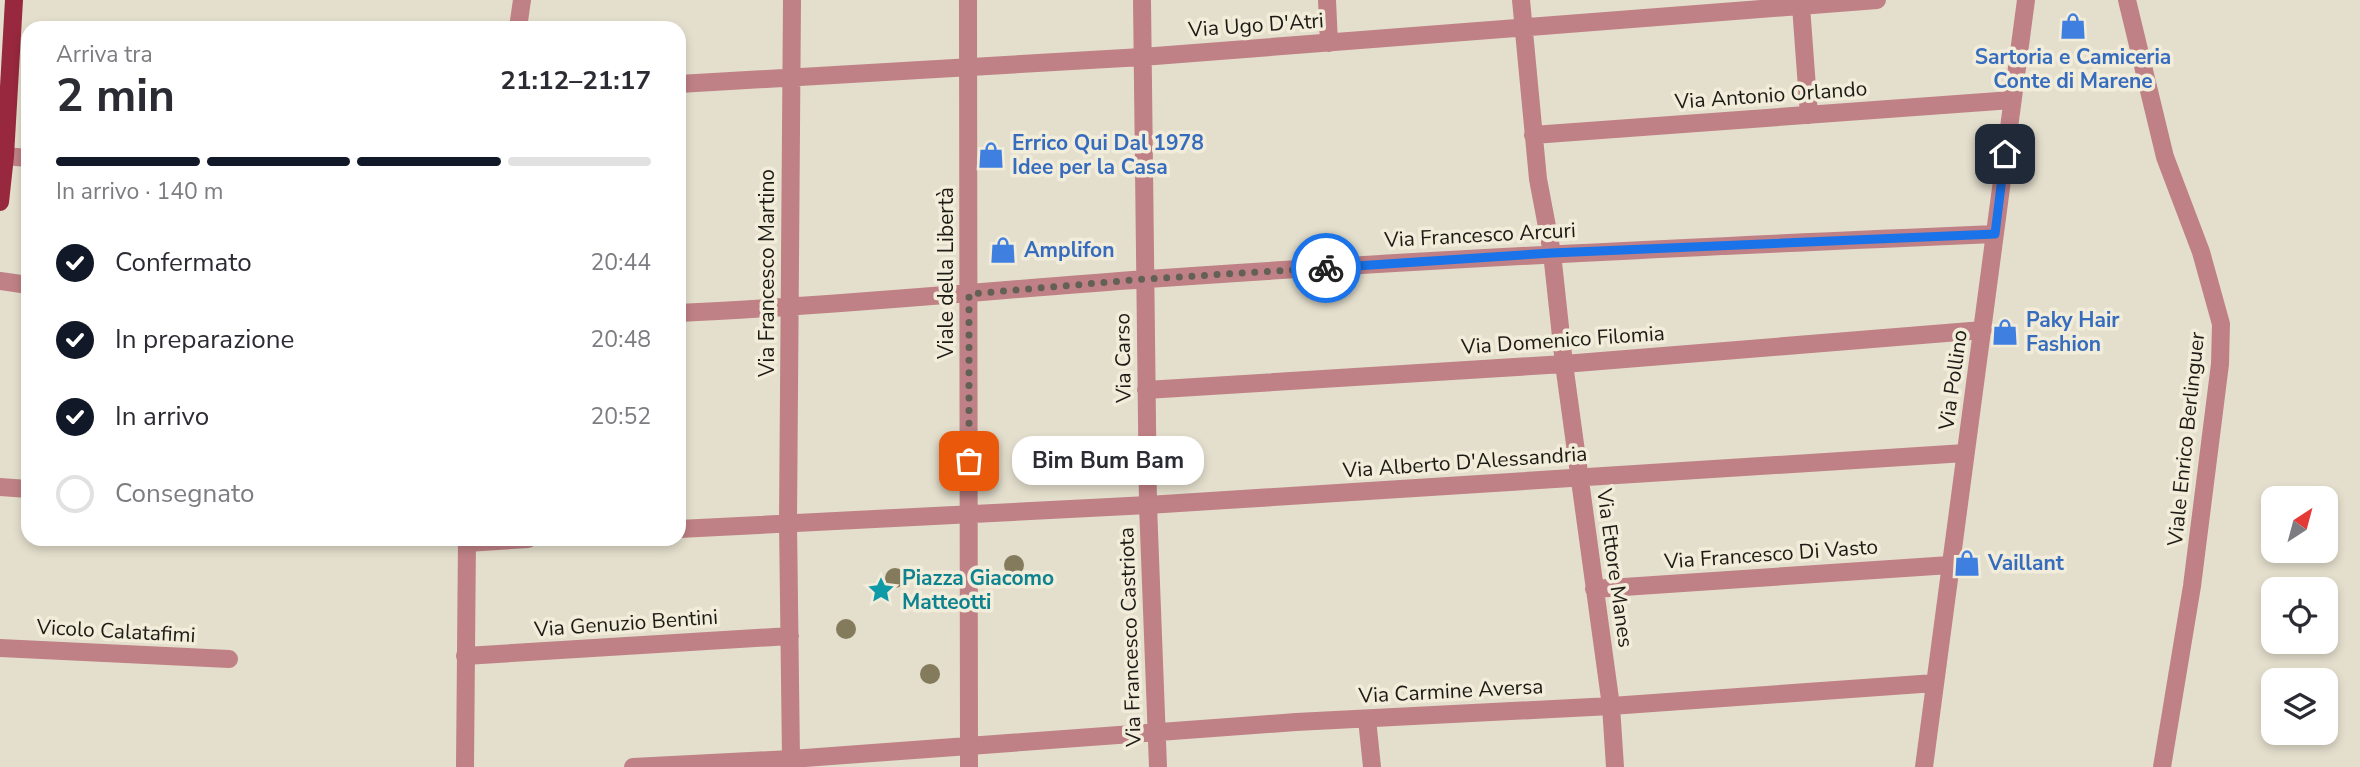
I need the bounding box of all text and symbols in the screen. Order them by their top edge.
street label: Via Ugo D'Atri [1186,6,1325,44]
shop icon: Sartoria e Camiceria Conte di Marene [2058,11,2088,41]
text: Arriva tra [56,39,153,70]
place label: Sartoria e Camiceria Conte di Marene [1975,43,2171,95]
text: 21:12–21:17 [500,63,651,98]
text: 2 min [56,64,175,127]
street label: Via Antonio Orlando [1673,74,1868,116]
pin [1975,124,2035,184]
place label: Errico Qui Dal 1978 Idee per la Casa [1012,129,1204,181]
icon: home [1986,135,2024,173]
shop icon: Errico Qui Dal 1978 Idee per la Casa [976,140,1006,170]
street label: Via Francesco Martino [753,169,781,378]
text: In arrivo · 140 m [56,176,223,207]
street label: Viale della Libertà [932,187,960,360]
street label: Via Francesco Arcuri [1383,216,1576,254]
courier [1291,233,1361,303]
shop icon: Amplifon [988,235,1018,265]
place label: Amplifon [1024,236,1114,264]
icon: check [56,244,94,282]
text: Confermato [115,245,252,280]
text: 20:44 [591,247,651,278]
icon: bike [1307,249,1345,287]
place label: Paky Hair Fashion [2026,306,2120,358]
street label: Via Carso [1108,313,1138,404]
shop icon: Paky Hair Fashion [1990,317,2020,347]
street label: Via Domenico Filomia [1459,319,1666,361]
icon: check [56,321,94,359]
text: In preparazione [115,322,294,357]
text: 20:48 [591,324,651,355]
street label: Via Pollino [1932,328,1974,433]
street label: Viale Enrico Berlinguer [2161,330,2211,548]
icon: check [56,398,94,436]
text: In arrivo [115,399,209,434]
text: 20:52 [591,401,651,432]
pin [939,431,999,491]
callout: Bim Bum Bam [1011,436,1204,486]
street label: Via Alberto D'Alessandria [1341,439,1588,485]
icon: bag [950,442,988,480]
text: Bim Bum Bam [1032,445,1184,476]
text: Consegnato [115,476,254,511]
street label: Via Ettore Manes [1590,486,1640,649]
north arrow [2261,486,2338,564]
map controls [2261,486,2338,745]
street label: Via Francesco Castriota [1112,527,1148,748]
street label: Via Francesco Di Vasto [1662,533,1879,576]
shop icon: Vaillant [1952,548,1982,578]
place label: Vaillant [1987,549,2065,577]
place label: Piazza Giacomo Matteotti [902,564,1054,616]
place icon: Piazza Giacomo Matteotti [866,575,896,605]
button: locate [2261,577,2338,654]
street label: Via Genuzio Bentini [532,603,719,643]
street label: Vicolo Calatafimi [35,613,196,649]
button: layers [2261,668,2338,745]
street label: Via Carmine Aversa [1357,672,1544,710]

